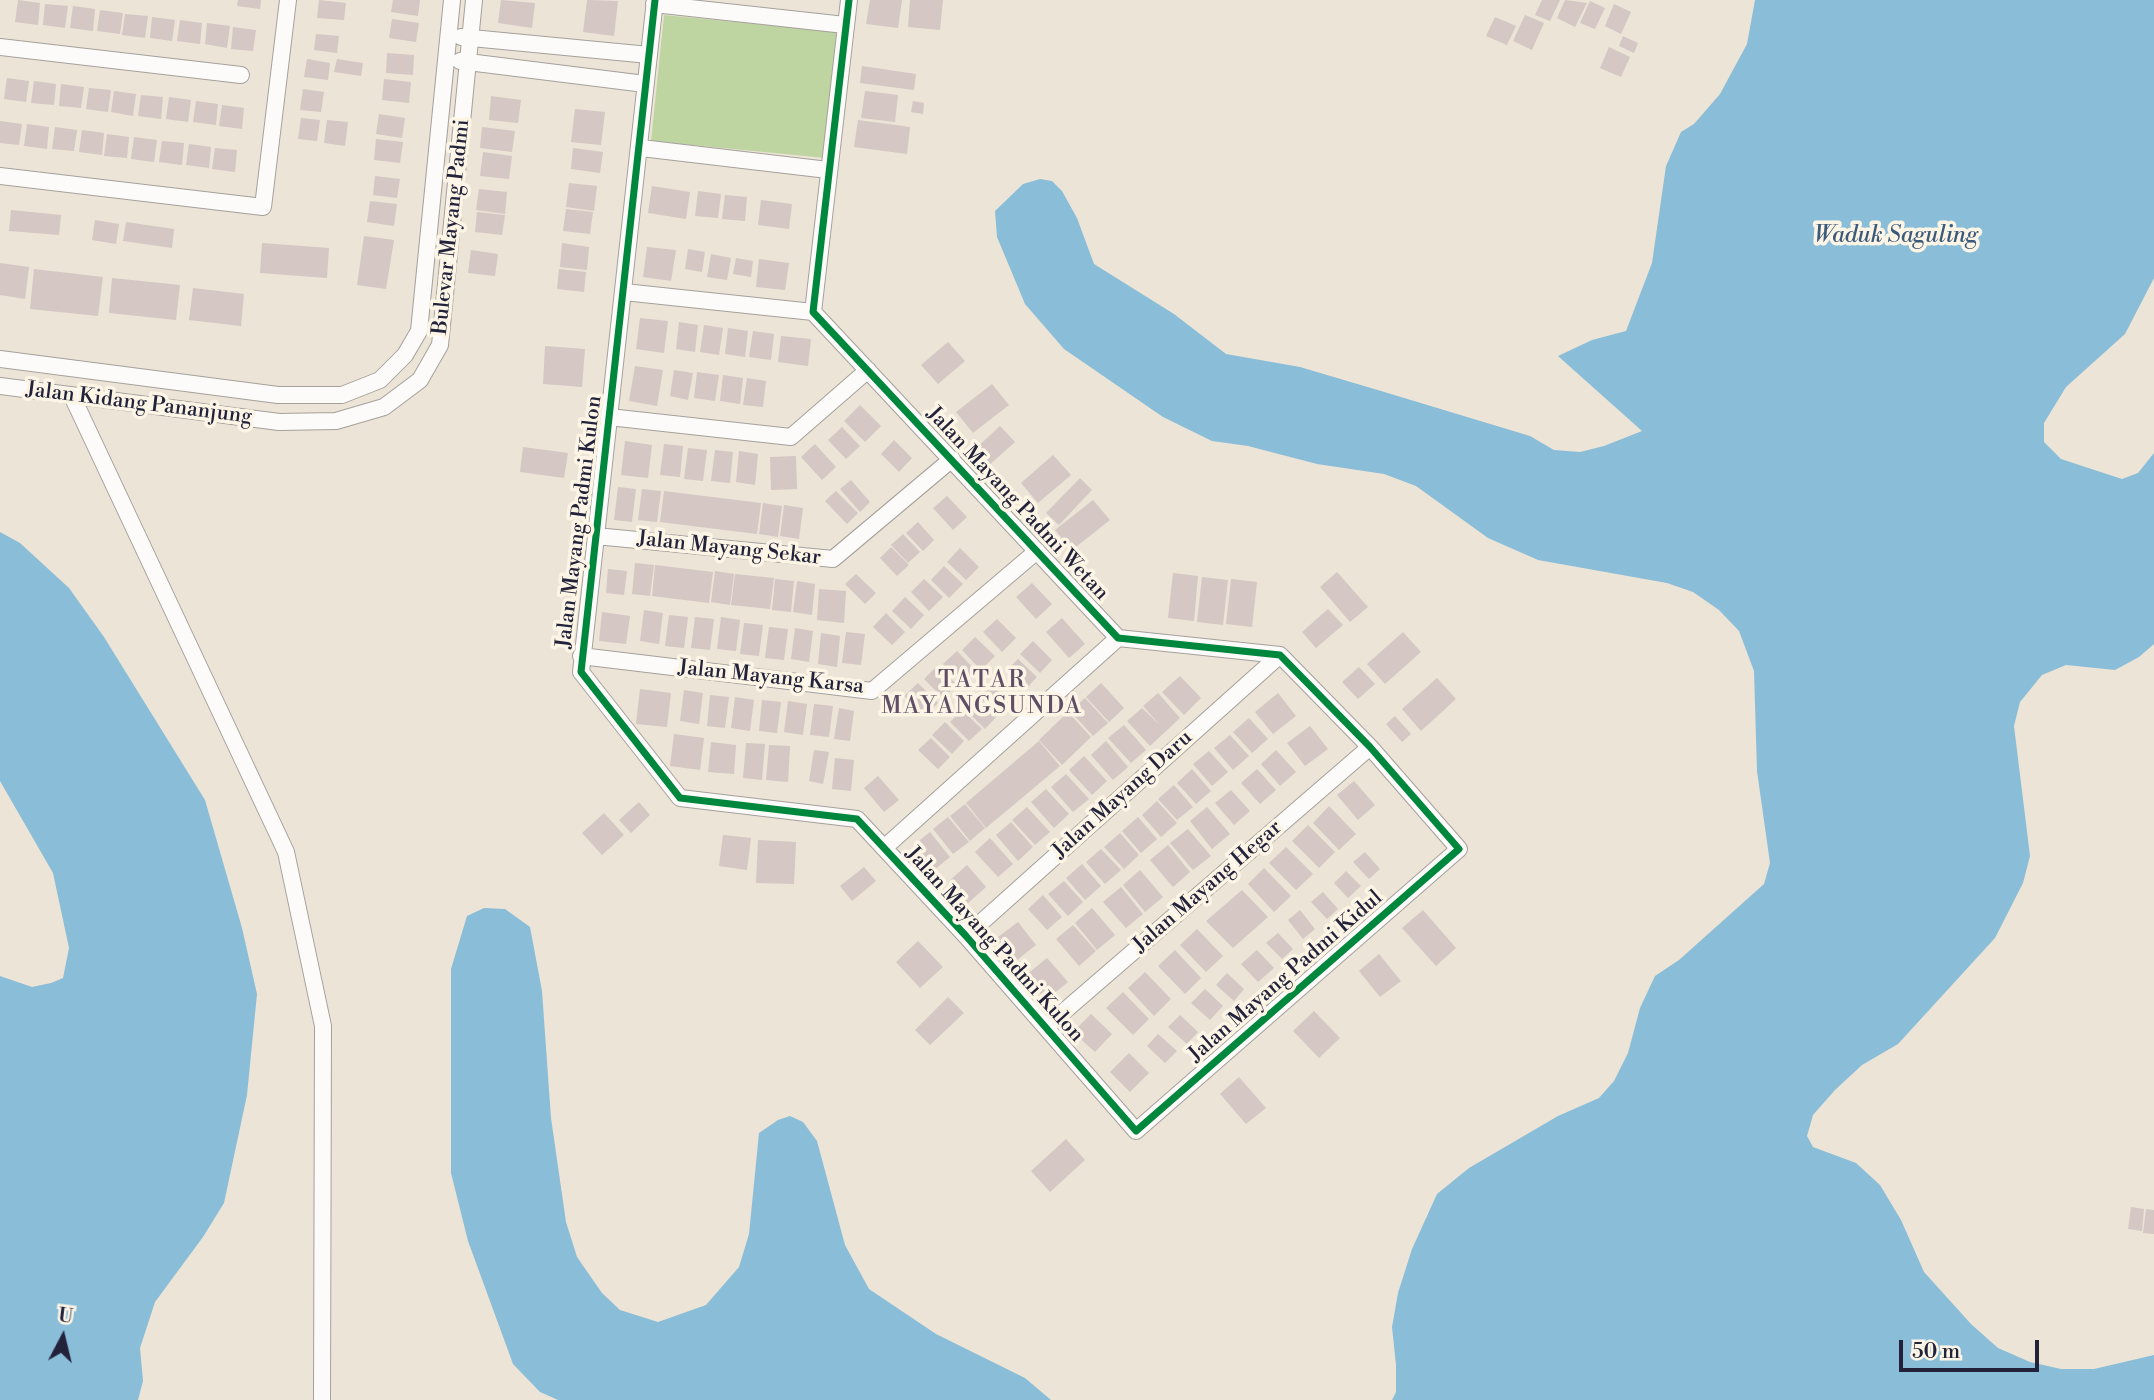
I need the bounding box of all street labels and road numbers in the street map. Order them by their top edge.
street label: Bulevar Mayang Padmi [428,118,476,336]
street label: Jalan Kidang Pananjung [25,378,253,430]
street label: Jalan Mayang Padmi Kulon [552,394,608,650]
street label: Jalan Mayang Padmi Wetan [921,402,1113,606]
street label: Jalan Mayang Sekar [636,527,822,571]
street label: Jalan Mayang Karsa [677,656,865,700]
street label: Jalan Mayang Daru [1048,726,1198,864]
street label: Jalan Mayang Hegar [1129,816,1287,958]
street label: Jalan Mayang Padmi Kulon [900,842,1088,1048]
street label: Jalan Mayang Padmi Kidul [1184,886,1388,1068]

